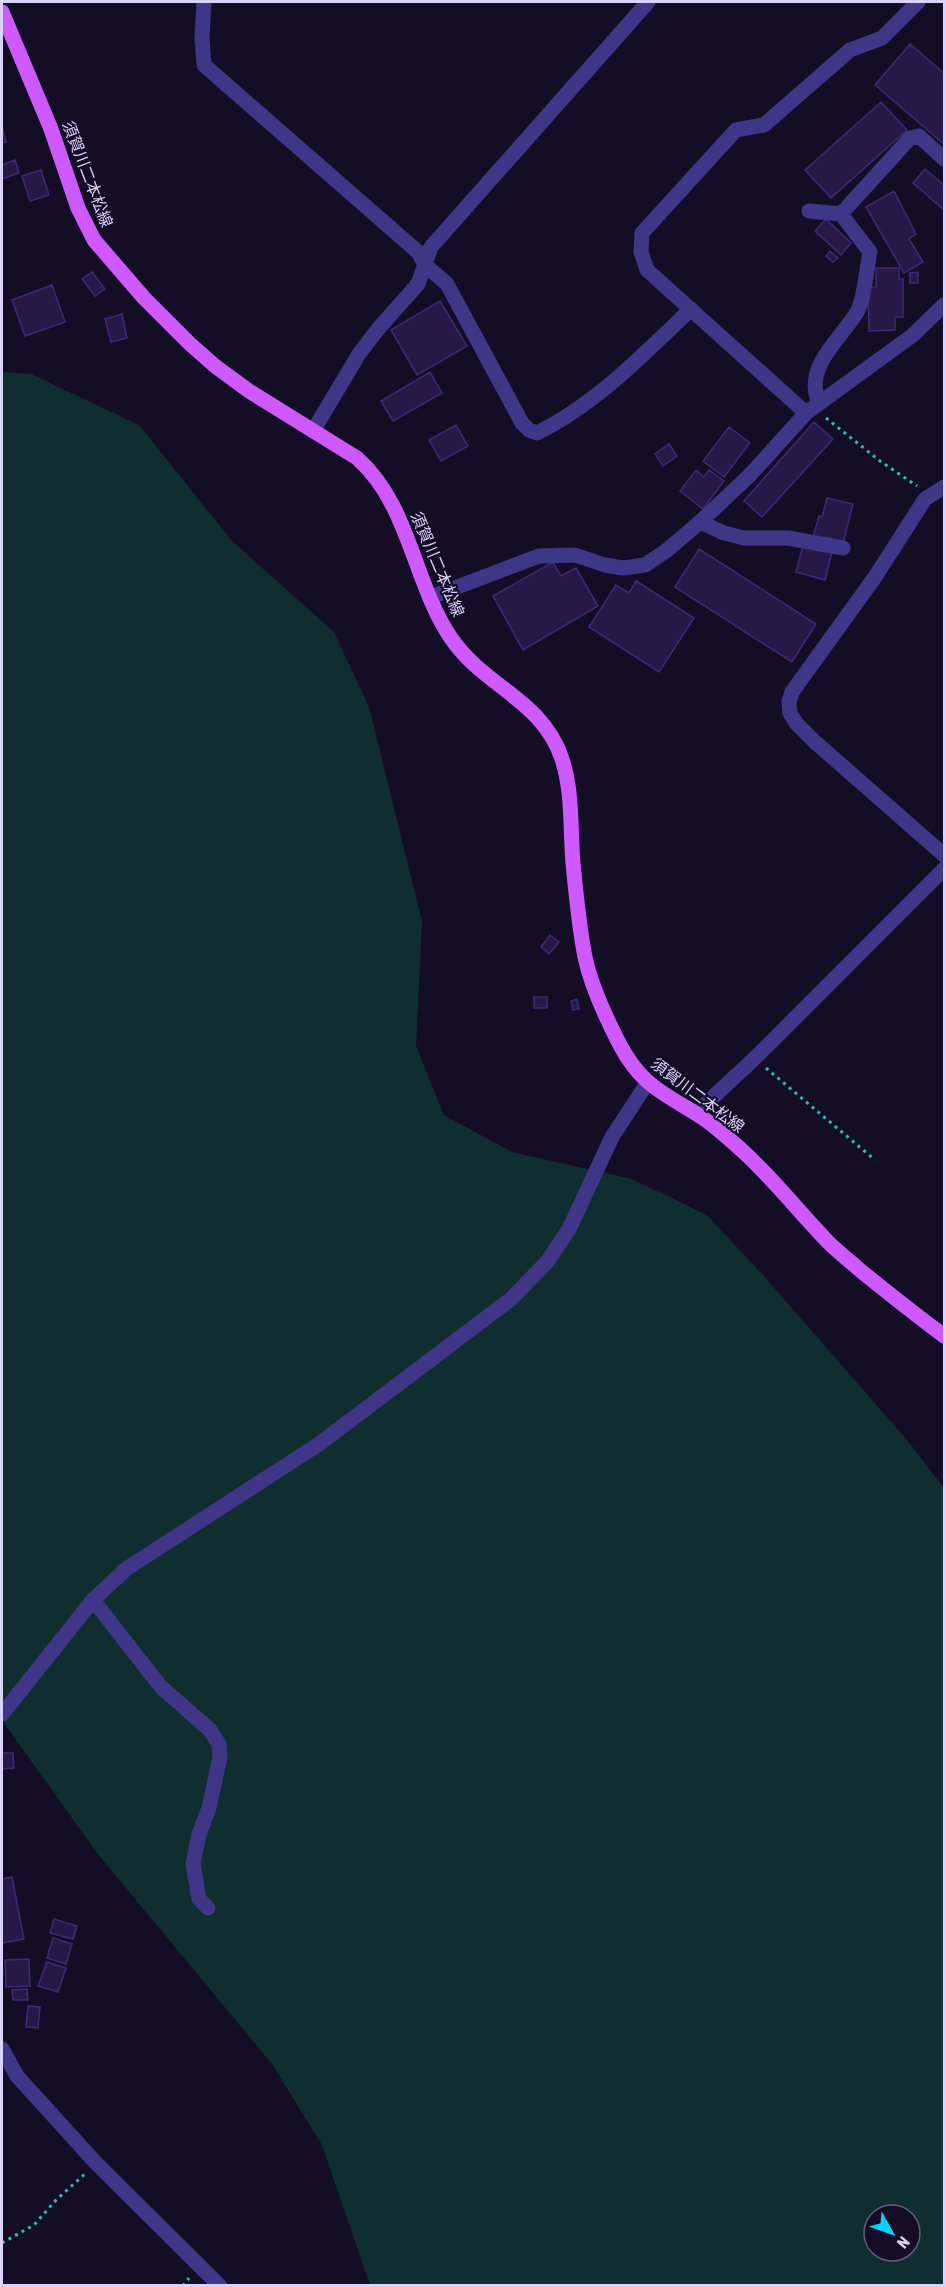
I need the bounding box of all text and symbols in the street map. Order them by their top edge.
street label: 須賀川二本松線 [60,118,116,230]
street label: 須賀川二本松線 [408,509,468,619]
street label: 須賀川二本松線 [648,1054,748,1136]
north arrow [862,2203,922,2263]
text: N [894,2233,913,2252]

